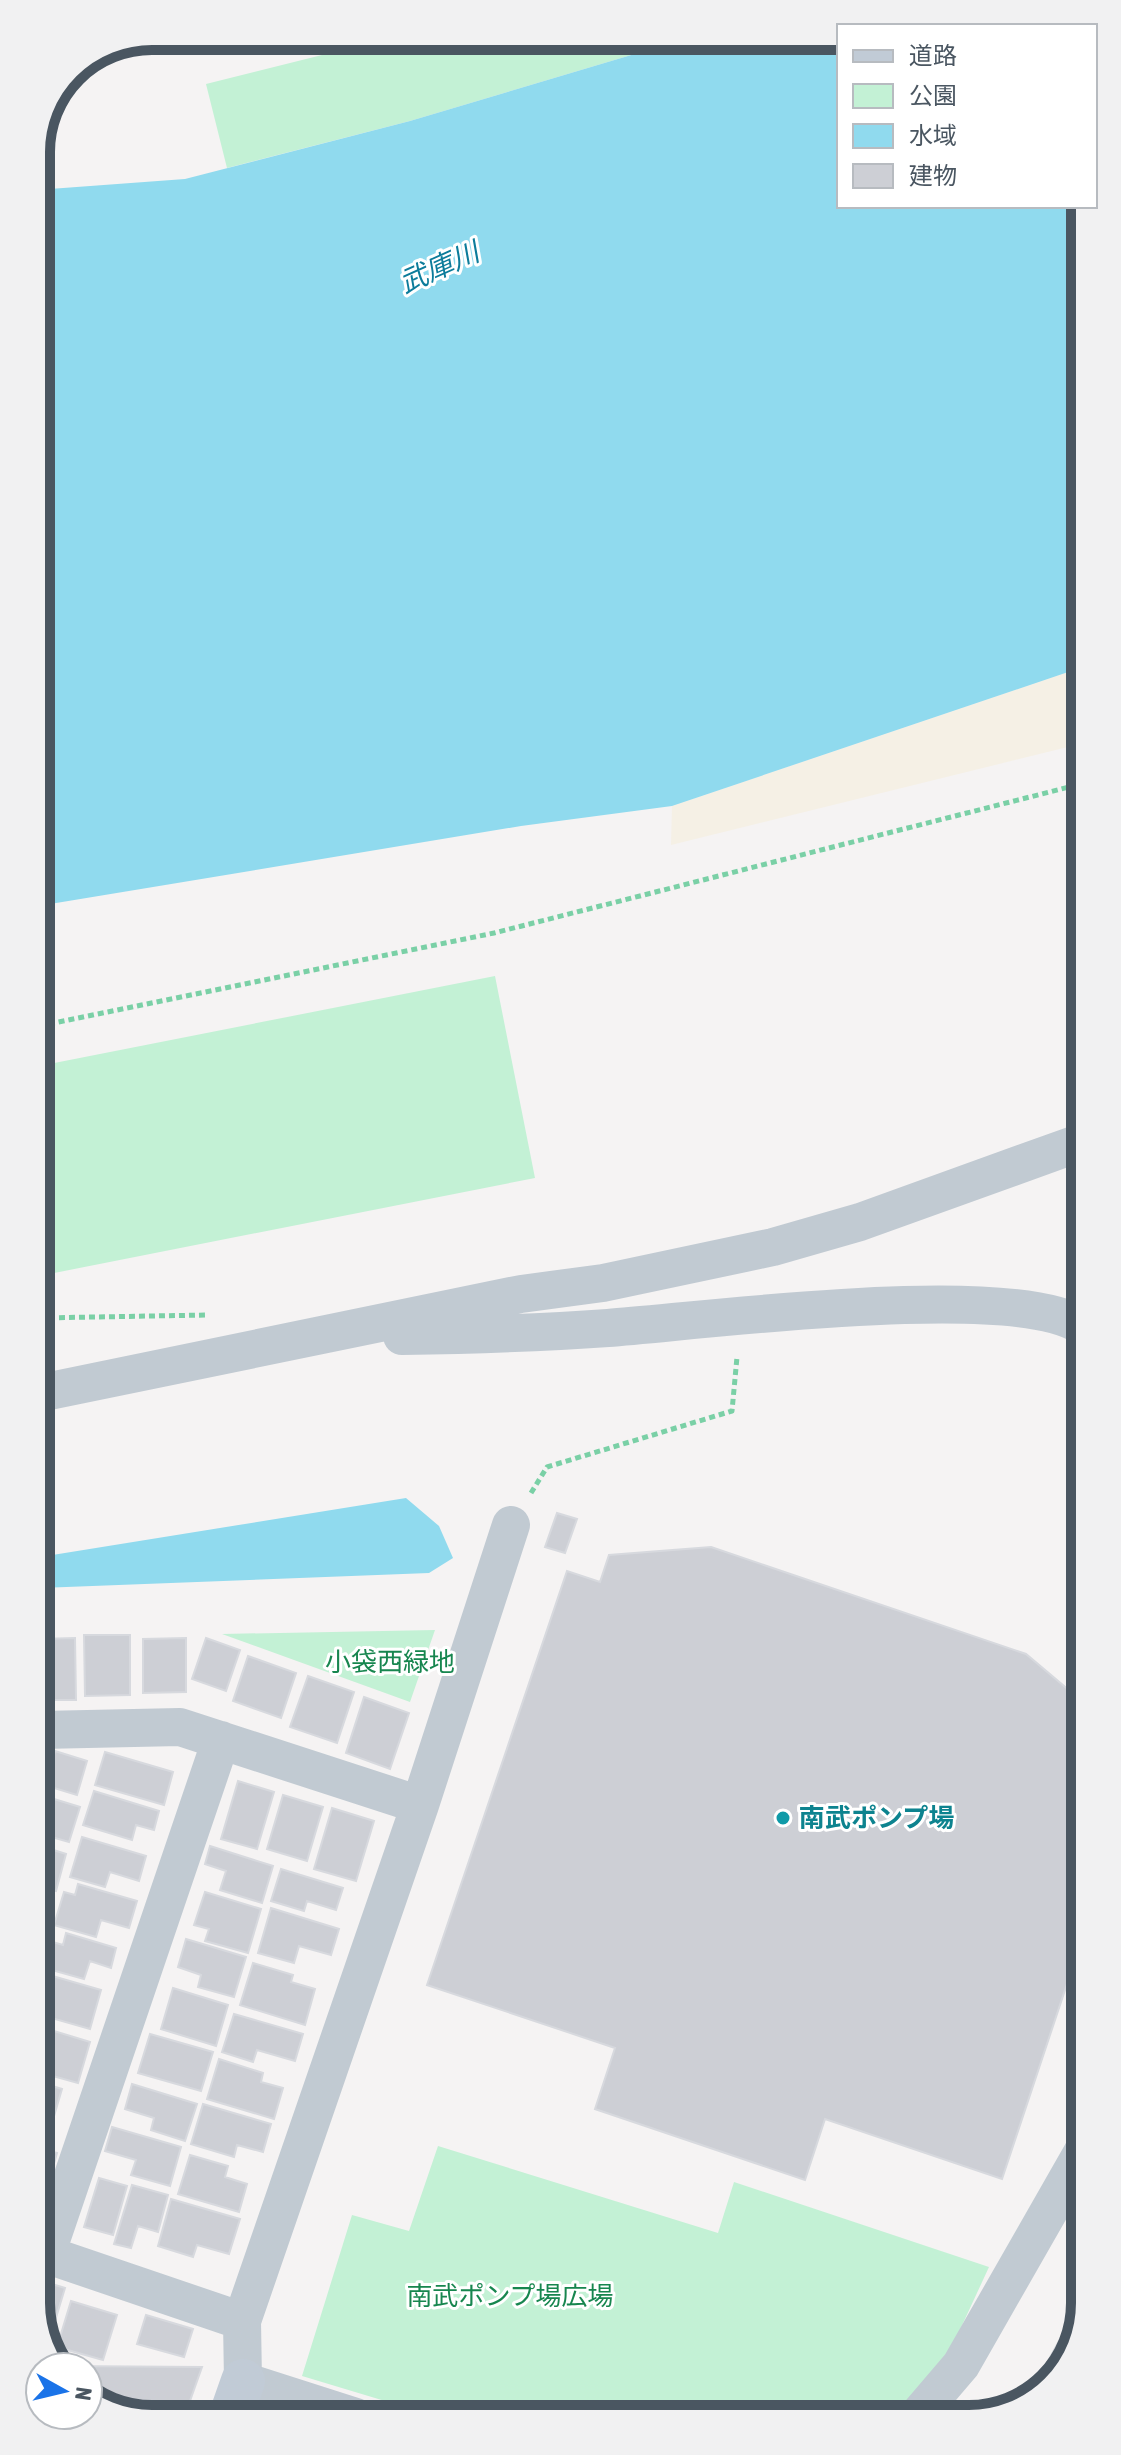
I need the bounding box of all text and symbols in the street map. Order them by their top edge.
legend [837,24,1097,208]
text: 道路 [909,42,957,69]
text: 公園 [909,82,957,109]
text: 水域 [909,122,957,149]
text: 建物 [909,162,957,189]
water label: 武庫川 [394,234,487,299]
park label: 小袋西緑地 [325,1647,455,1677]
place label: 南武ポンプ場 [799,1803,954,1833]
marker: 南武ポンプ場 [774,1809,792,1827]
park label: 南武ポンプ場広場 [406,2281,614,2311]
north arrow [24,2351,104,2431]
text: N [70,2386,98,2402]

